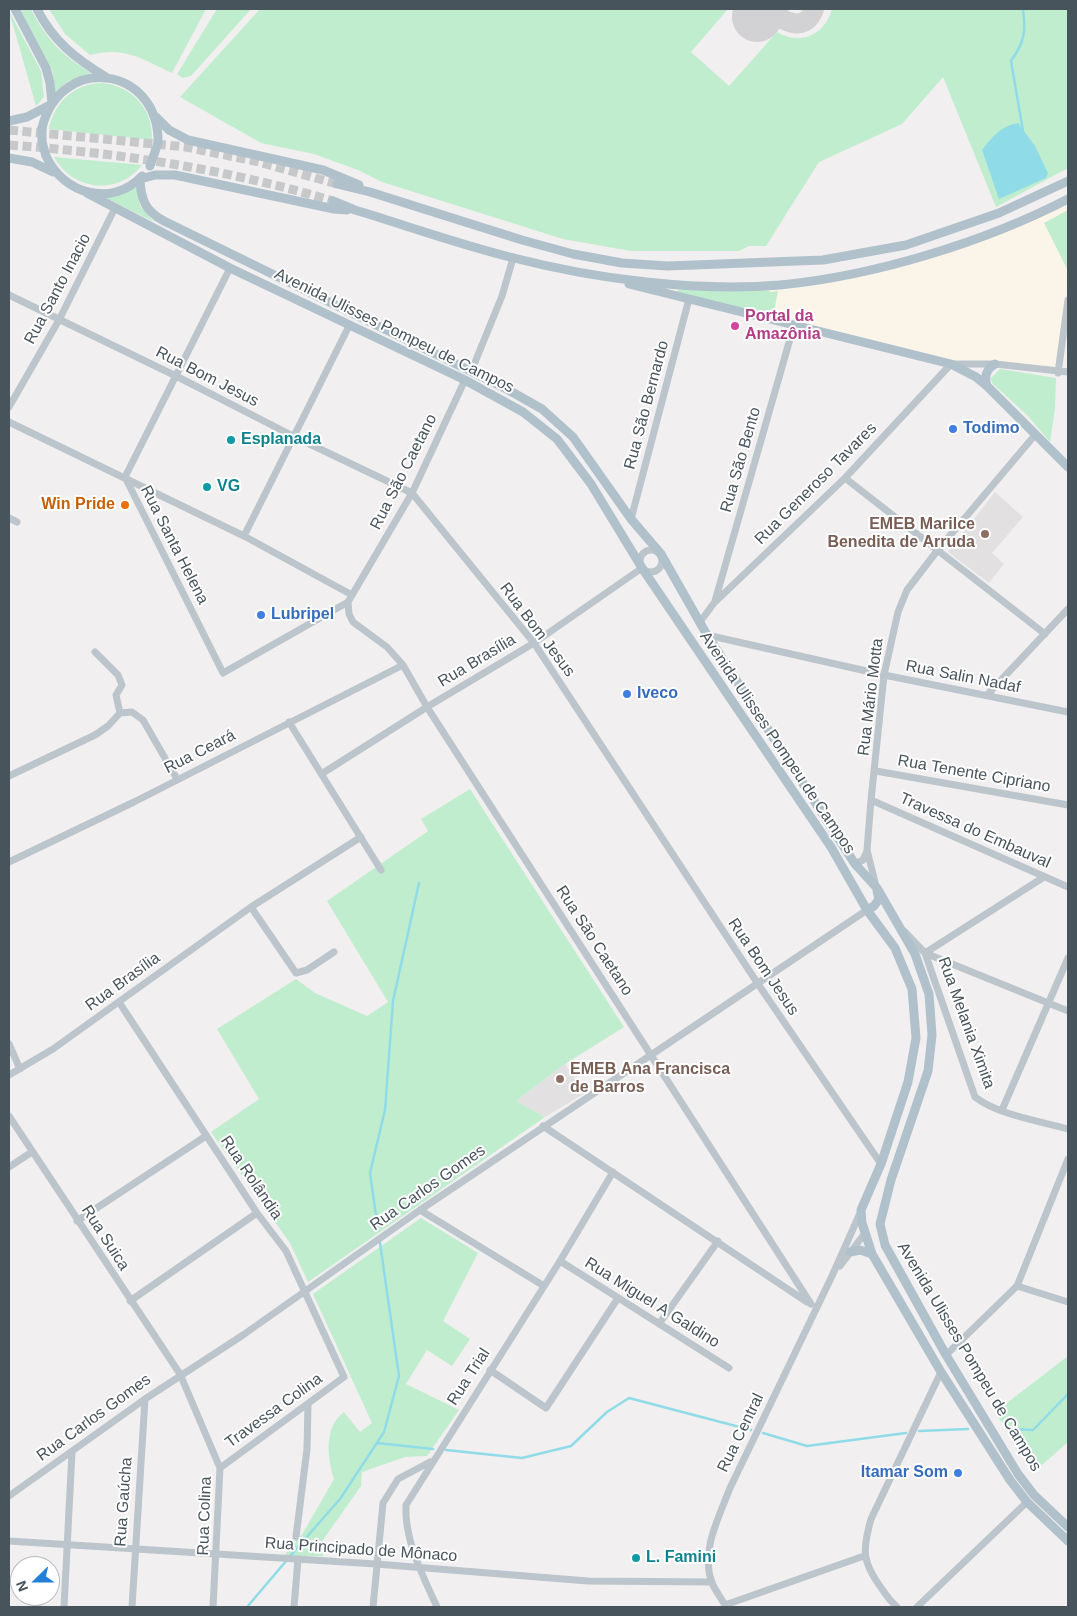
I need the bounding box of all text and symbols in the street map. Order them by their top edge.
street label: Rua Santo Inacio [21,230,95,348]
street label: Avenida Ulisses Pompeu de Campos [271,265,517,397]
place label: Portal da Amazônia [745,307,821,345]
marker: Portal da Amazônia [729,320,741,332]
street label: Rua São Bernardo [621,339,673,471]
street label: Rua Bom Jesus [152,343,262,411]
street label: Rua São Bento [717,405,765,515]
street label: Rua São Caetano [367,411,441,533]
street label: Rua Generoso Tavares [751,419,881,549]
place label: Todimo [963,419,1020,439]
marker: Todimo [947,423,959,435]
place label: Esplanada [241,430,321,450]
marker: Esplanada [225,434,237,446]
place label: VG [217,477,240,497]
marker: VG [201,481,213,493]
street label: Rua Santa Helena [136,482,212,608]
place label: Win Pride [41,495,115,515]
marker: Win Pride [119,499,131,511]
place label: EMEB Marilce Benedita de Arruda [827,515,975,553]
marker: EMEB Marilce Benedita de Arruda [979,528,991,540]
street label: Rua Bom Jesus [495,579,579,681]
place label: Lubripel [271,605,334,625]
marker: Lubripel [255,609,267,621]
street label: Avenida Ulisses Pompeu de Campos [695,628,859,858]
street label: Rua Brasília [435,630,519,692]
street label: Rua Mário Motta [854,637,888,757]
street label: Rua Salin Nadaf [904,656,1022,698]
place label: Iveco [637,684,678,704]
marker: Iveco [621,688,633,700]
street label: Rua Ceará [161,726,239,778]
street label: Rua Tenente Cipriano [896,751,1052,797]
street label: Travessa do Embauval [897,789,1053,873]
street label: Rua São Caetano [551,882,637,1000]
street label: Rua Bom Jesus [723,915,803,1019]
street label: Rua Brasília [82,949,164,1015]
street label: Rua Melania Ximita [933,955,999,1091]
place label: EMEB Ana Francisca de Barros [570,1060,730,1098]
marker: EMEB Ana Francisca de Barros [554,1073,566,1085]
street label: Rua Rolândia [216,1132,286,1224]
street label: Rua Carlos Gomes [367,1141,489,1235]
street label: Rua Suica [77,1202,133,1274]
street label: Avenida Ulisses Pompeu de Campos [893,1239,1045,1475]
street label: Rua Miguel A Galdino [581,1254,723,1352]
street label: Rua Trial [443,1345,495,1409]
street label: Travessa Colina [222,1369,326,1453]
street label: Rua Carlos Gomes [33,1370,155,1466]
street label: Rua Central [714,1390,768,1476]
street label: Rua Gaúcha [111,1457,137,1547]
place label: Itamar Som [861,1463,948,1483]
marker: Itamar Som [952,1467,964,1479]
street label: Rua Colina [194,1476,216,1556]
street label: Rua Principado de Mônaco [264,1534,458,1566]
place label: L. Famini [646,1548,716,1568]
marker: L. Famini [630,1552,642,1564]
north arrow [10,1556,60,1606]
text: N [13,1579,31,1594]

